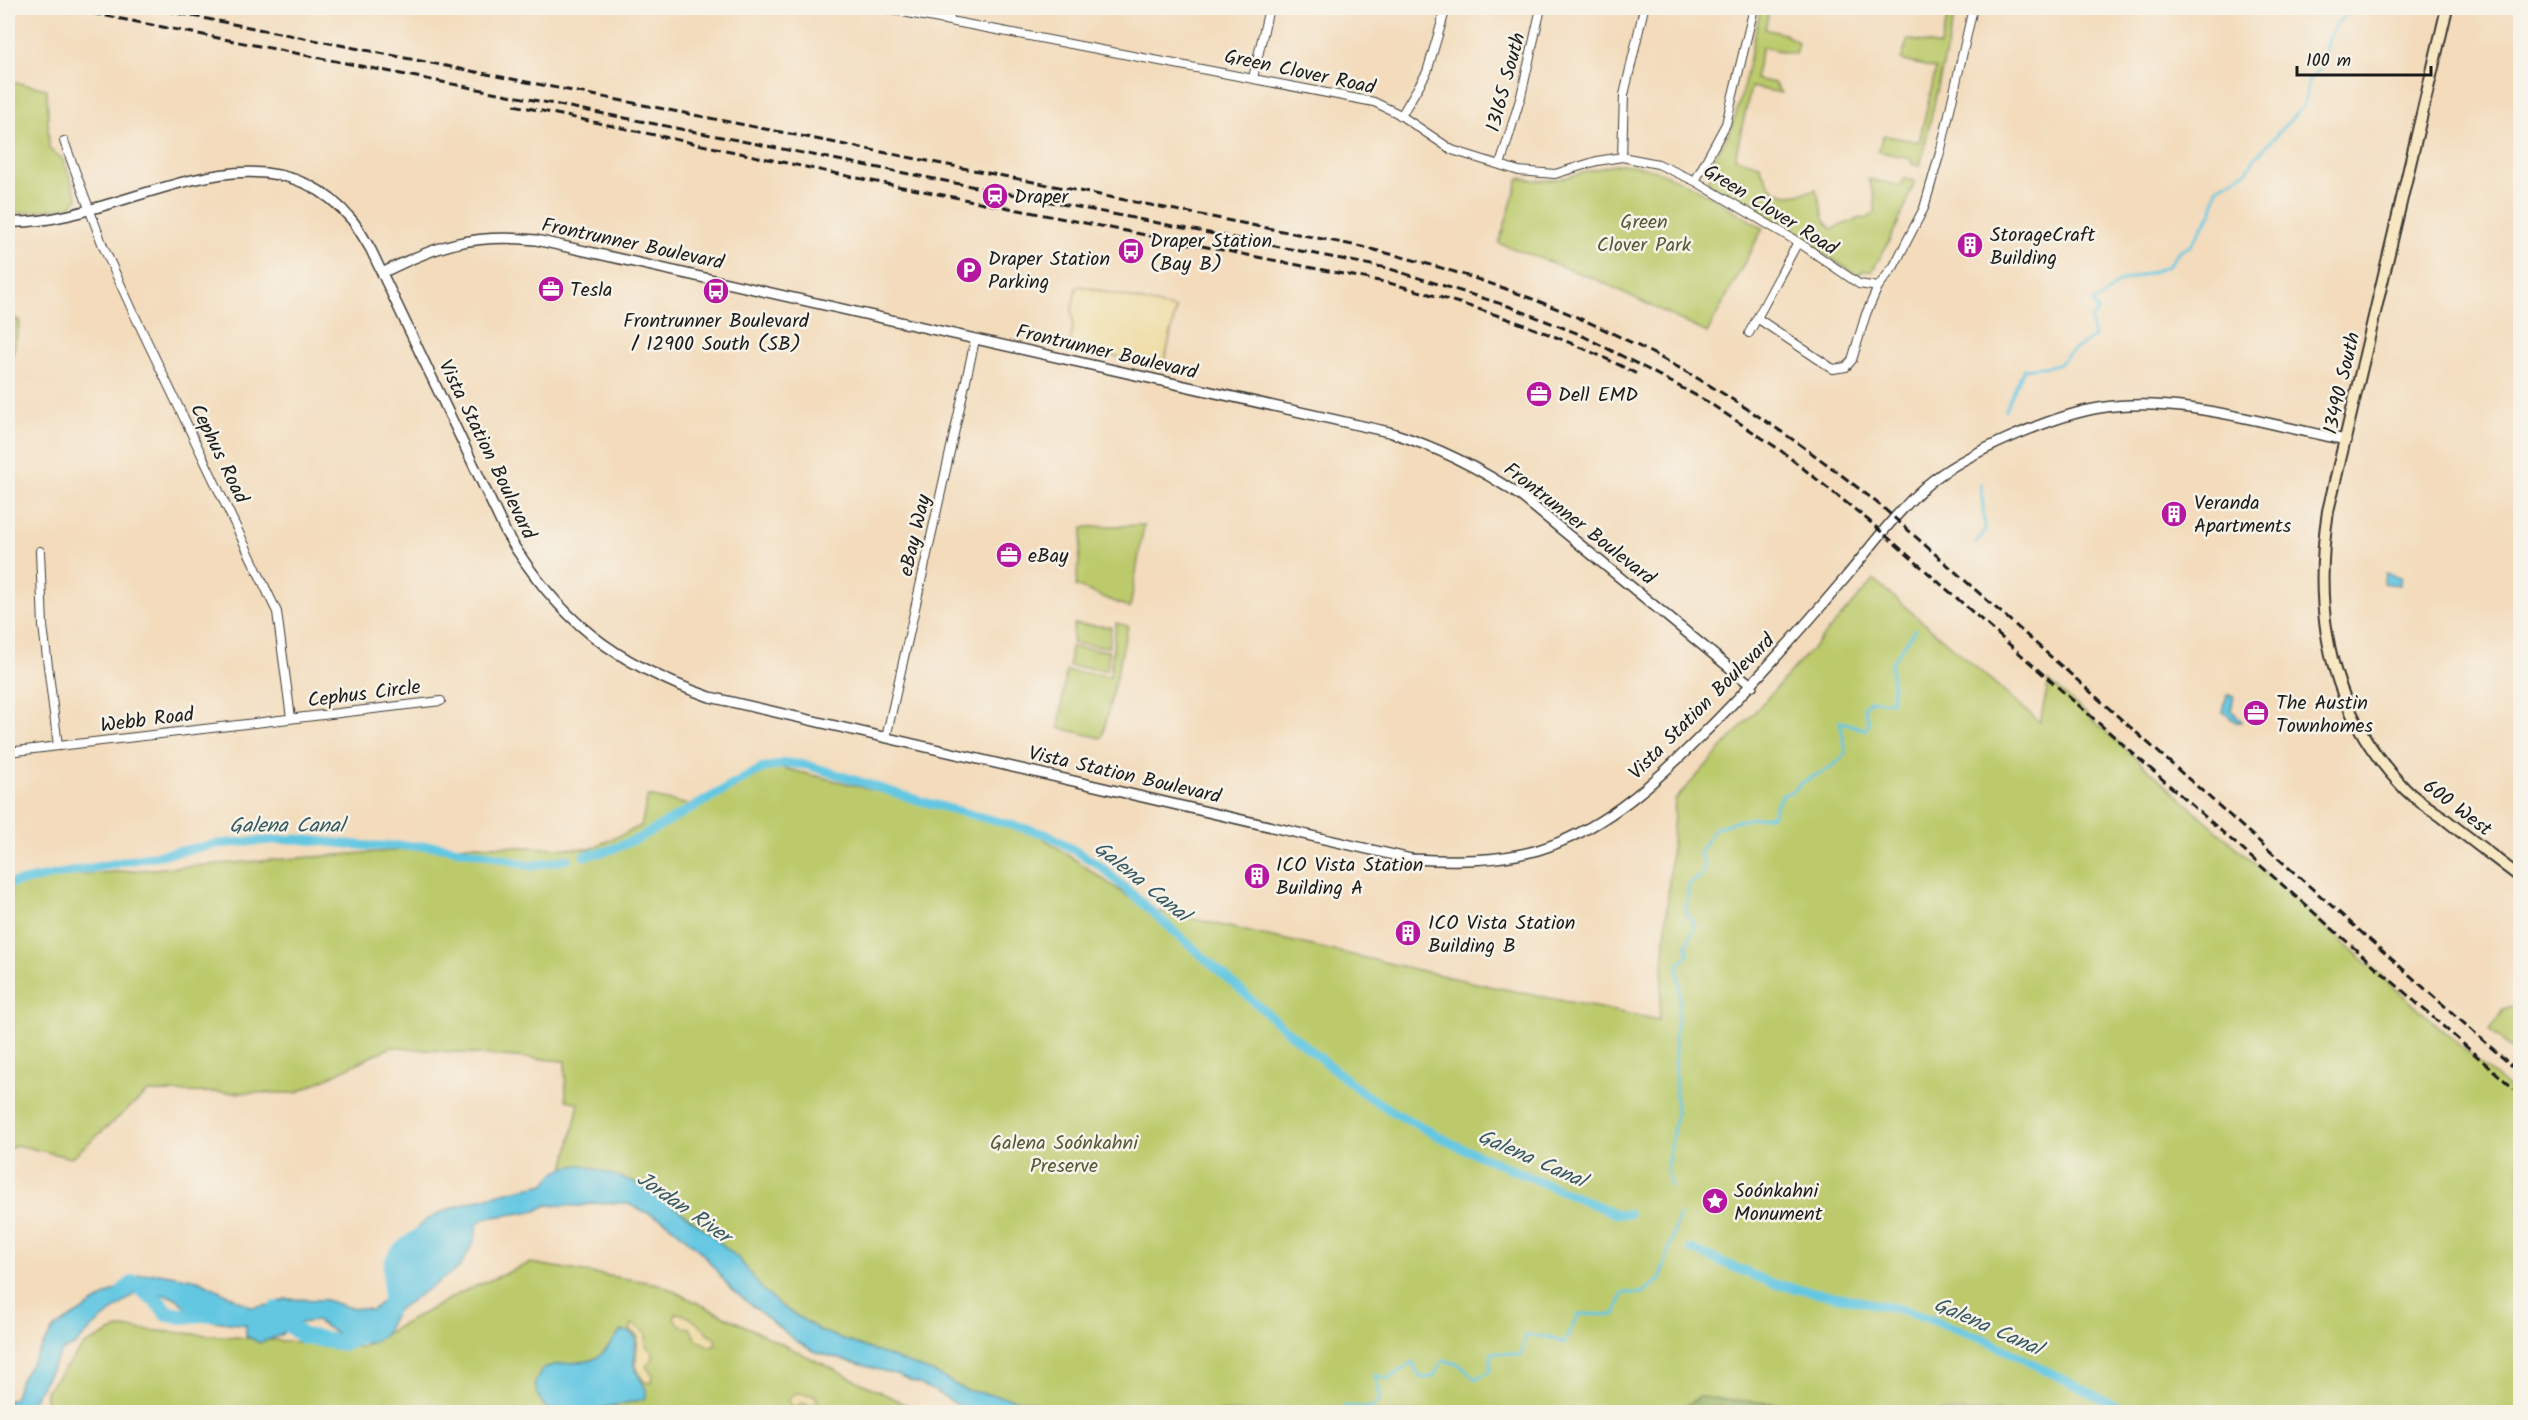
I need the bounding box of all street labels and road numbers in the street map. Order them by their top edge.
street label: 13165 South [1478,29,1536,136]
street label: Green Clover Road [1221,41,1379,105]
street label: Green Clover Road [1696,156,1844,266]
street label: Frontrunner Boulevard [539,210,728,280]
street label: Frontrunner Boulevard [1013,316,1202,390]
street label: 13490 South [2316,329,2370,438]
street label: Vista Station Boulevard [429,354,544,546]
street label: Cephus Road [180,399,257,510]
street label: Frontrunner Boulevard [1496,455,1663,595]
street label: eBay Way [891,491,941,579]
street label: Vista Station Boulevard [1622,626,1784,788]
street label: Cephus Circle [306,672,423,718]
street label: Webb Road [99,699,197,743]
street label: Vista Station Boulevard [1025,738,1225,814]
street label: 600 West [2415,772,2499,846]

